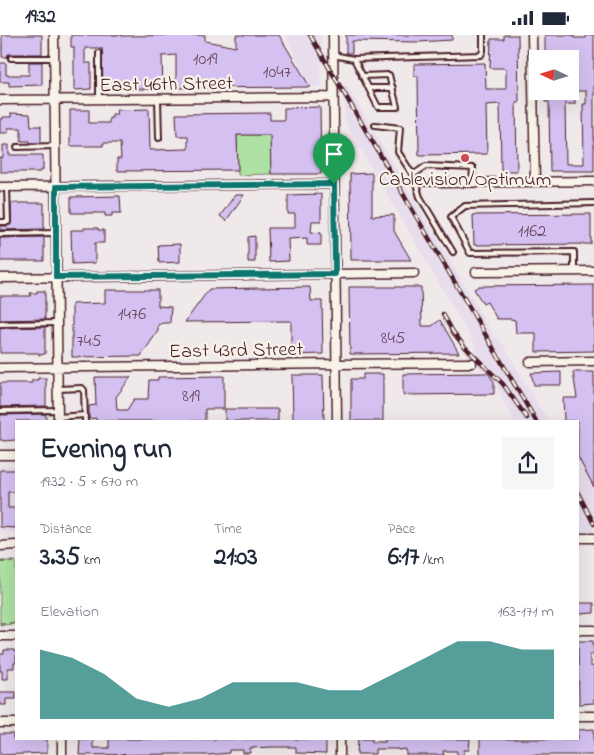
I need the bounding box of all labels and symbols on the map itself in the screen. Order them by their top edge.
house number: 1019 [193,47,218,73]
north arrow [529,50,579,100]
house number: 1047 [263,60,292,86]
street label: East 46th Street [99,70,233,101]
pin [313,133,355,184]
marker: Cablevision/Optimum [459,152,471,164]
place label: Cablevision/Optimum [379,166,551,195]
house number: 1162 [518,219,546,245]
house number: 1476 [118,302,146,328]
house number: 845 [381,326,405,352]
house number: 745 [76,329,102,355]
street label: East 43rd Street [169,336,304,367]
house number: 819 [182,384,201,410]

